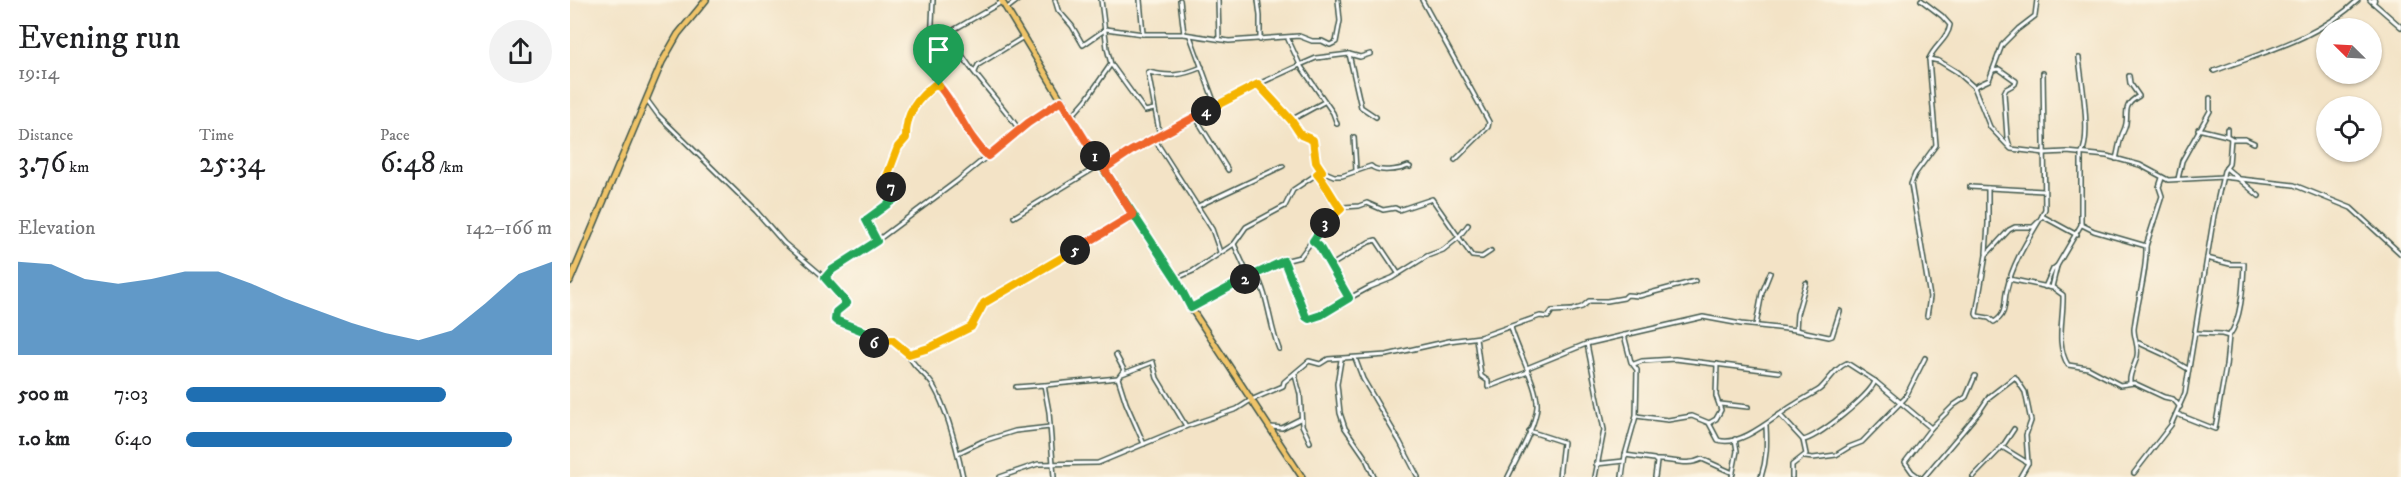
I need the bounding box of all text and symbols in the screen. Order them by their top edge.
text: Evening run [18,18,180,59]
north arrow [2316,18,2382,84]
map controls [2316,18,2382,162]
button: share [489,20,552,83]
pin [913,24,964,86]
icon: arrive [922,33,955,66]
text: 19:14 [18,61,59,86]
pin: 4 [1191,96,1221,126]
button: locate [2316,96,2382,162]
text: 4 [1201,101,1211,121]
text: Distance [18,125,73,145]
text: Time [199,125,234,145]
text: Pace [380,125,410,145]
pin: 1 [1080,141,1110,171]
text: 3.76 [18,145,66,182]
text: 25:34 [199,145,265,182]
text: 6:48 [380,145,436,182]
text: 1 [1092,146,1098,166]
text: km [66,157,89,177]
text: /km [436,157,463,177]
pin: 7 [876,172,906,202]
text: 7 [887,177,895,197]
pin: 3 [1310,208,1340,238]
text: 3 [1322,213,1328,233]
text: Elevation [18,216,95,241]
text: 142–166 m [465,216,552,241]
pin: 5 [1060,235,1090,265]
text: 5 [1071,240,1079,260]
pin: 2 [1230,264,1260,294]
text: 2 [1241,269,1249,289]
pin: 6 [859,328,889,358]
text: 6 [870,333,878,353]
text: 500 m [18,382,69,407]
text: 7:03 [114,382,148,407]
text: 1.0 km [18,427,70,452]
text: 6:40 [114,427,152,452]

